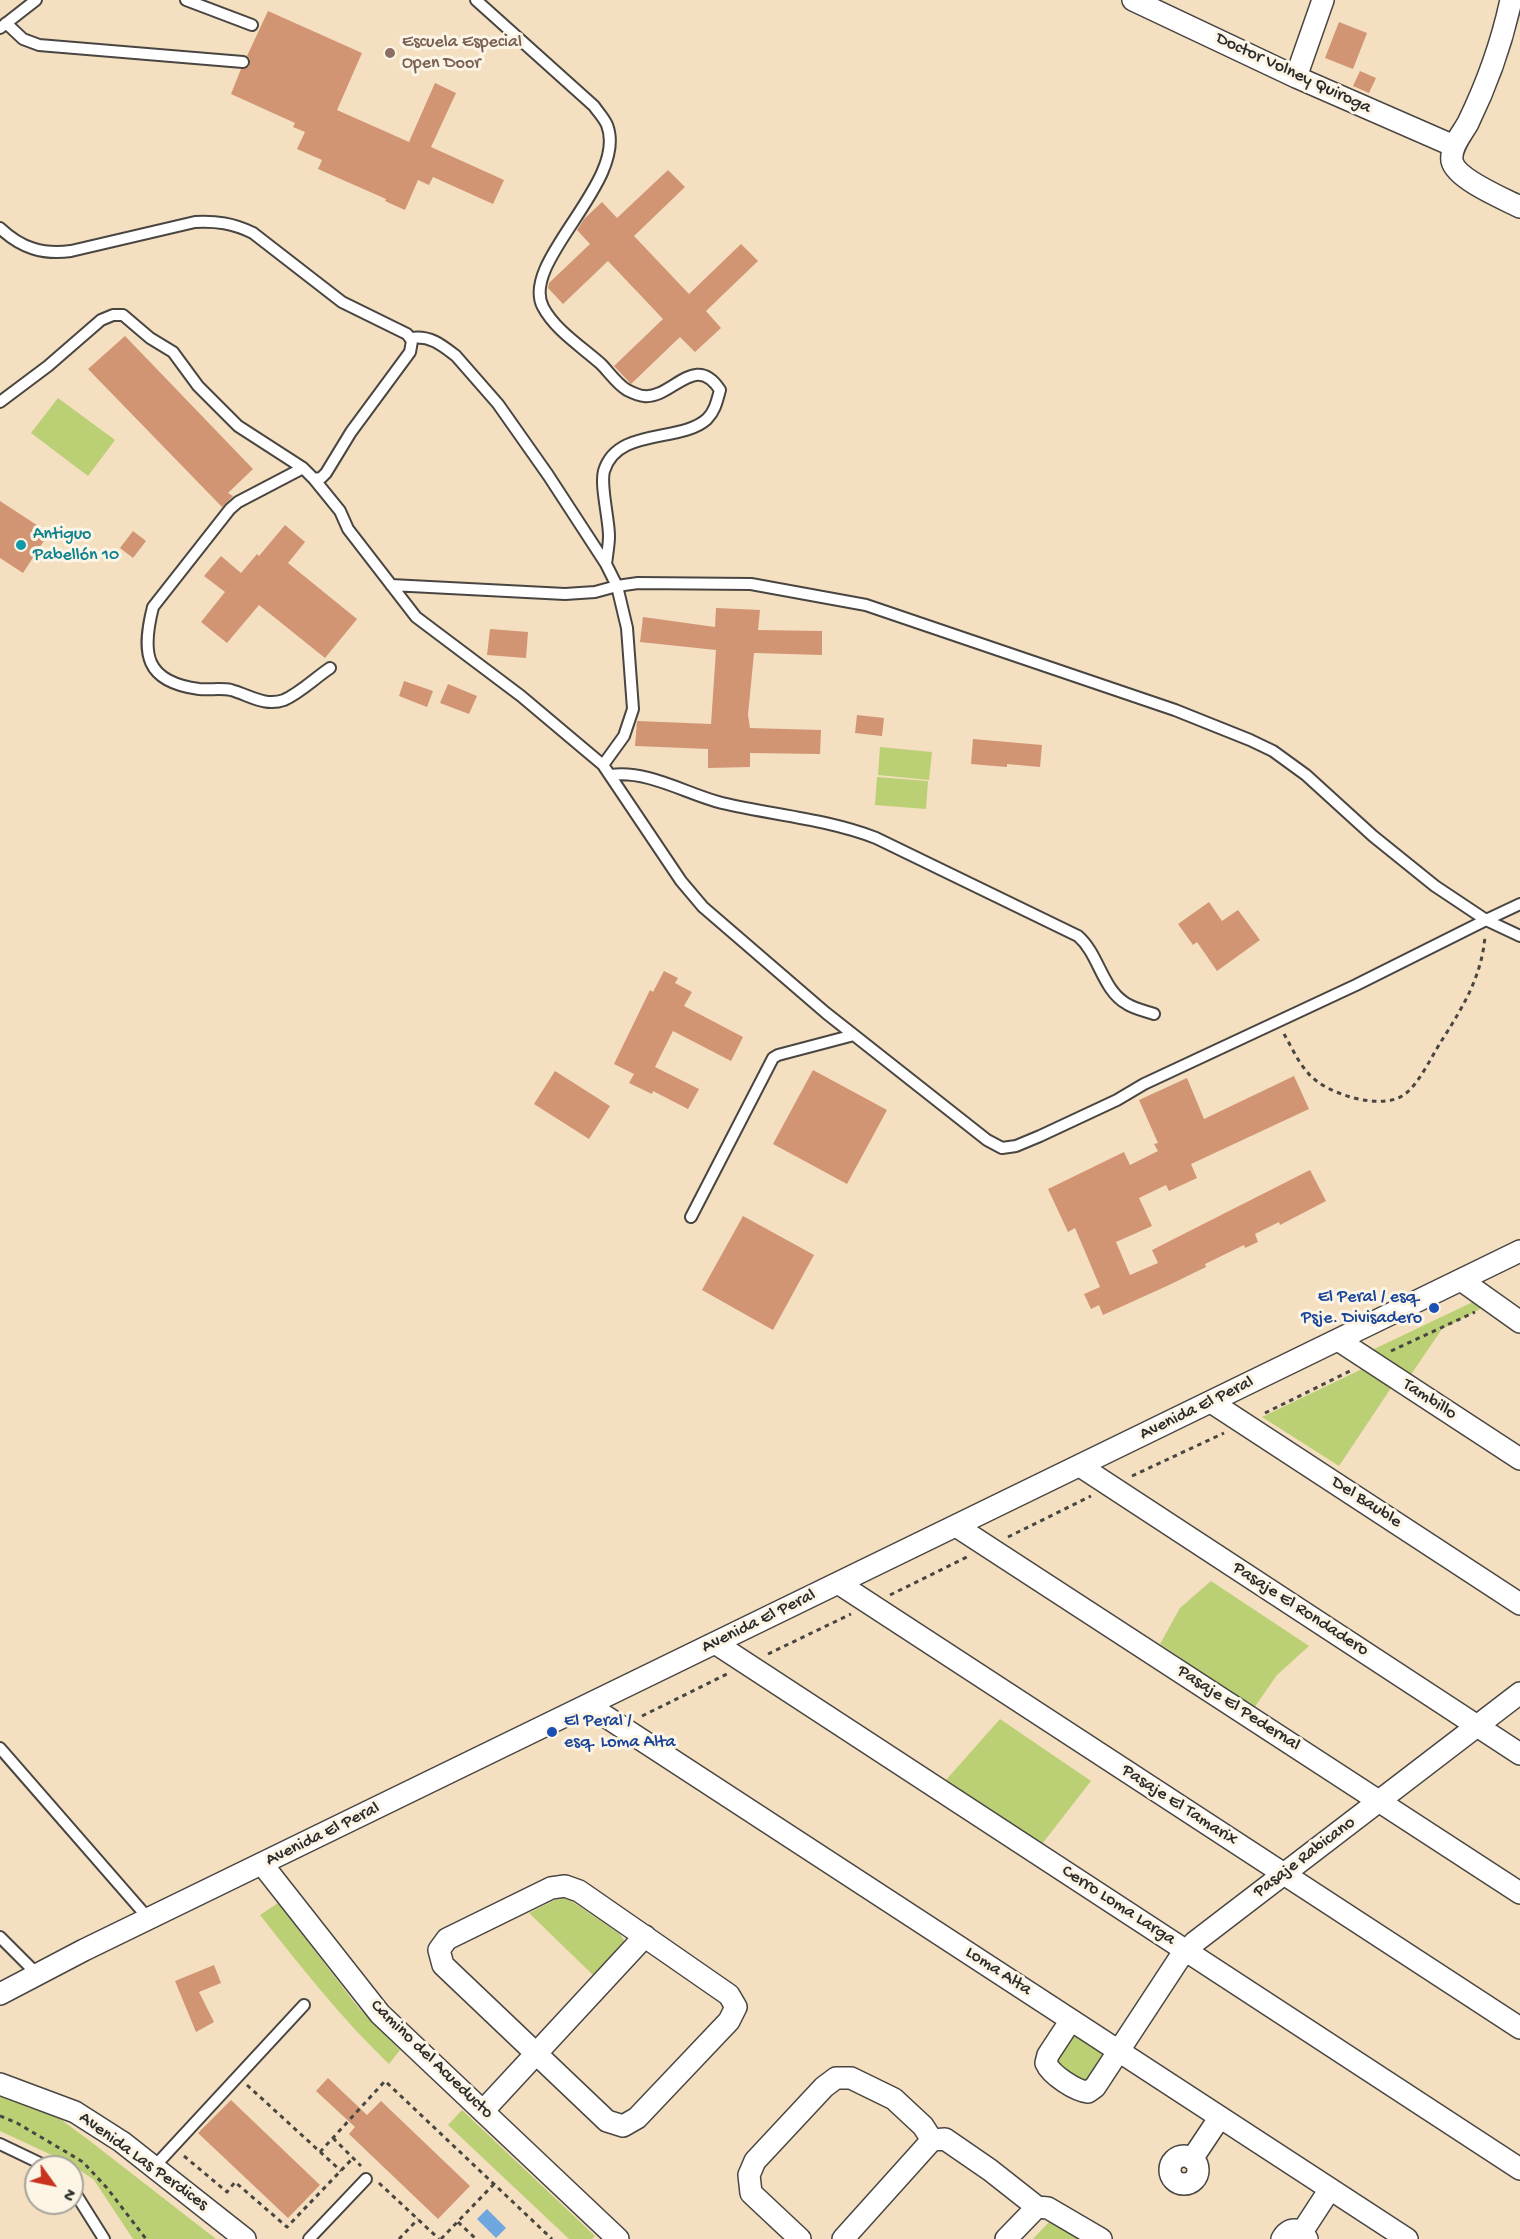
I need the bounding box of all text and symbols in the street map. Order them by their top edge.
street label: Doctor Volney Quiroga [1212,28,1374,120]
place label: Escuela Especial Open Door [402,32,522,74]
marker: Escuela Especial Open Door [383,46,397,60]
place label: Antiguo Pabellón 10 [33,524,119,566]
marker: Antiguo Pabellón 10 [14,538,28,552]
place label: El Peral / esq. Psje. Divisadero [1301,1287,1422,1330]
marker: El Peral / esq. Psje. Divisadero [1427,1301,1441,1315]
street label: Avenida El Peral [1136,1372,1258,1446]
street label: Tambillo [1398,1375,1460,1425]
street label: Del Bauble [1327,1472,1405,1534]
street label: Pasaje El Rondadero [1228,1558,1372,1662]
street label: Avenida El Peral [698,1585,820,1659]
street label: Pasaje El Pedernal [1172,1661,1304,1757]
place label: El Peral / esq. Loma Alta [564,1711,675,1754]
marker: El Peral / esq. Loma Alta [545,1725,559,1739]
street label: Pasaje El Tamarix [1117,1760,1241,1852]
street label: Avenida El Peral [262,1798,384,1872]
street label: Pasaje Rabicano [1250,1813,1360,1903]
street label: Cerro Loma Larga [1057,1861,1179,1951]
street label: Loma Alta [961,1943,1035,2001]
street label: Camino del Acueducto [365,1996,497,2124]
street label: Avenida Las Perdices [74,2108,212,2216]
north arrow [24,2155,84,2215]
text: N [57,2184,79,2204]

